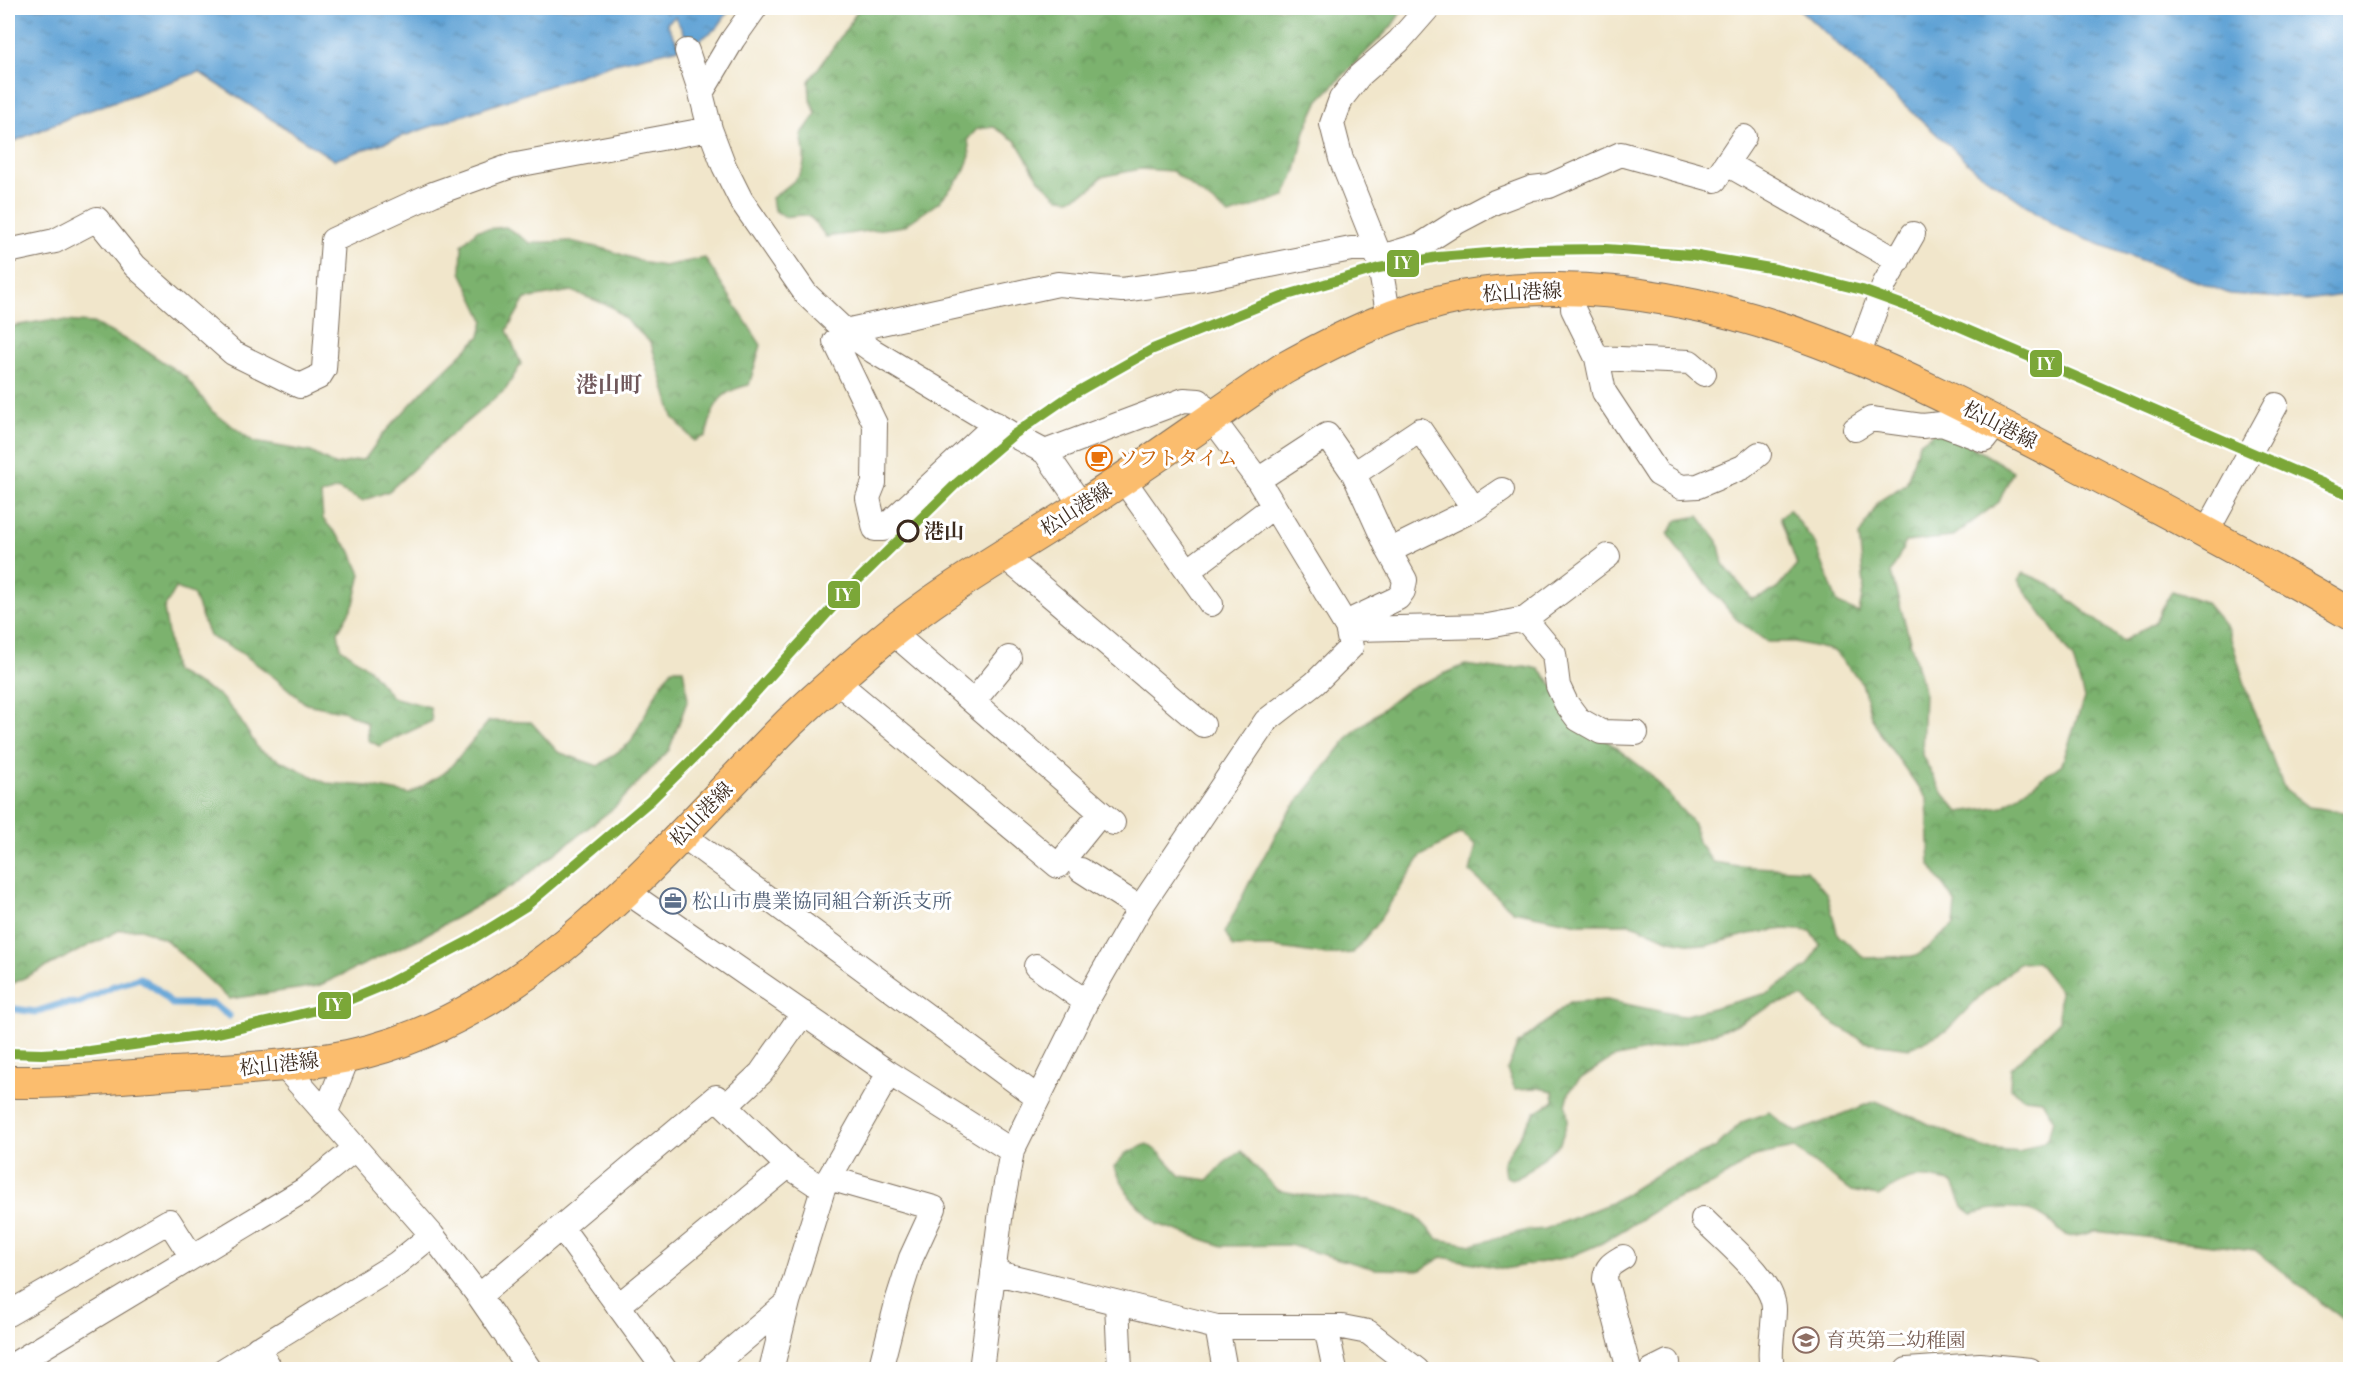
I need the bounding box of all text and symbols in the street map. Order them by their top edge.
line badge: IY [1386,249,1420,278]
text: IY [1394,254,1413,274]
street label: 松山港線 [1481,279,1563,308]
line badge: IY [2029,349,2063,378]
text: IY [2037,355,2056,375]
district label: 港山町 [576,372,642,399]
street label: 松山港線 [1958,397,2041,456]
cafe icon: ソフトタイム [1084,443,1114,473]
place label: ソフトタイム [1118,447,1238,472]
street label: 松山港線 [1036,478,1117,543]
marker: 港山 [897,520,919,542]
place label: 港山 [924,520,964,545]
line badge: IY [827,580,861,609]
text: IY [835,586,854,606]
street label: 松山港線 [665,778,739,852]
office icon: 松山市農業協同組合新浜支所 [658,886,688,916]
place label: 松山市農業協同組合新浜支所 [692,890,952,915]
line badge: IY [317,991,352,1020]
text: IY [325,996,344,1016]
street label: 松山港線 [238,1049,320,1082]
school or university icon: 育英第二幼稚園 [1791,1325,1821,1355]
place label: 育英第二幼稚園 [1826,1329,1966,1354]

